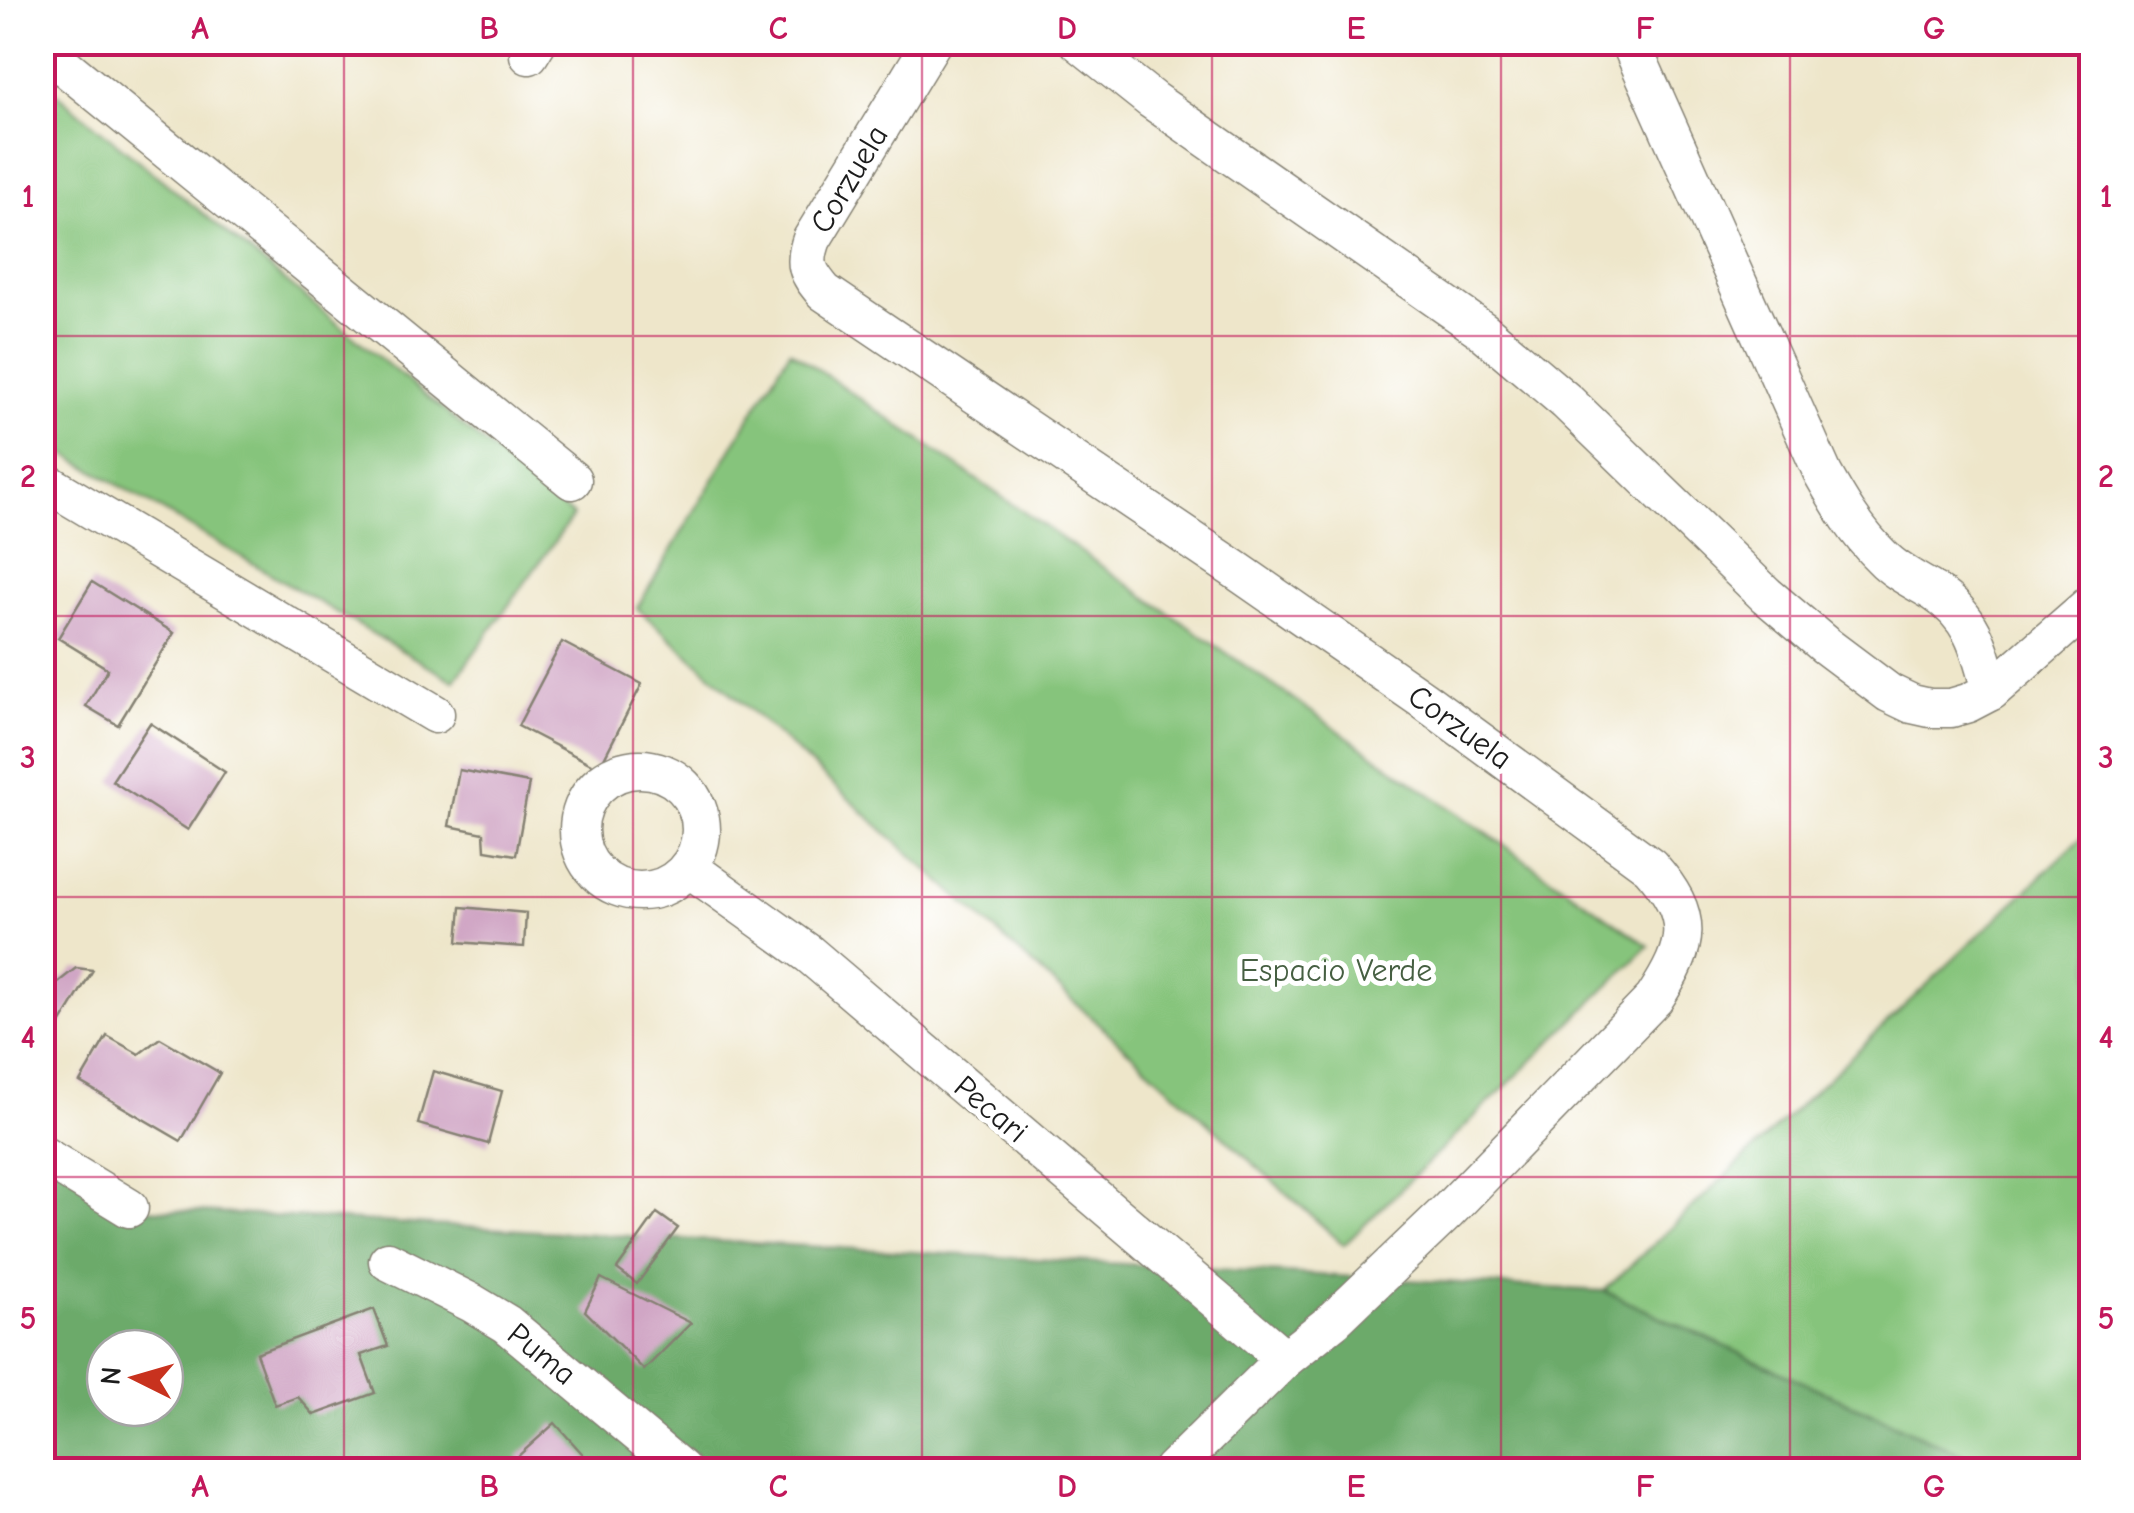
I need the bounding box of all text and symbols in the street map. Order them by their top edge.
text: A [191,10,209,47]
text: B [479,10,499,47]
text: C [768,10,788,47]
text: D [1057,10,1077,47]
text: E [1347,10,1366,47]
text: F [1636,10,1655,47]
text: G [1923,10,1945,47]
street label: Corzuela [802,118,896,240]
text: 1 [22,178,34,215]
text: 1 [2100,178,2112,215]
text: 2 [20,458,36,495]
text: 2 [2098,458,2114,495]
street label: Corzuela [1401,677,1519,777]
text: 3 [20,739,36,776]
text: 3 [2098,739,2114,776]
park label: Espacio Verde [1240,952,1432,989]
text: 4 [20,1019,36,1056]
text: 4 [2098,1019,2114,1056]
street label: Pecari [947,1068,1035,1150]
text: 5 [20,1300,37,1337]
text: 5 [2098,1300,2115,1337]
street label: Puma [500,1315,584,1393]
north arrow [85,1328,185,1428]
text: N [94,1365,128,1386]
text: A [191,1468,209,1505]
text: B [479,1468,499,1505]
text: C [768,1468,788,1505]
text: D [1057,1468,1077,1505]
text: E [1347,1468,1366,1505]
text: F [1636,1468,1655,1505]
text: G [1923,1468,1945,1505]

